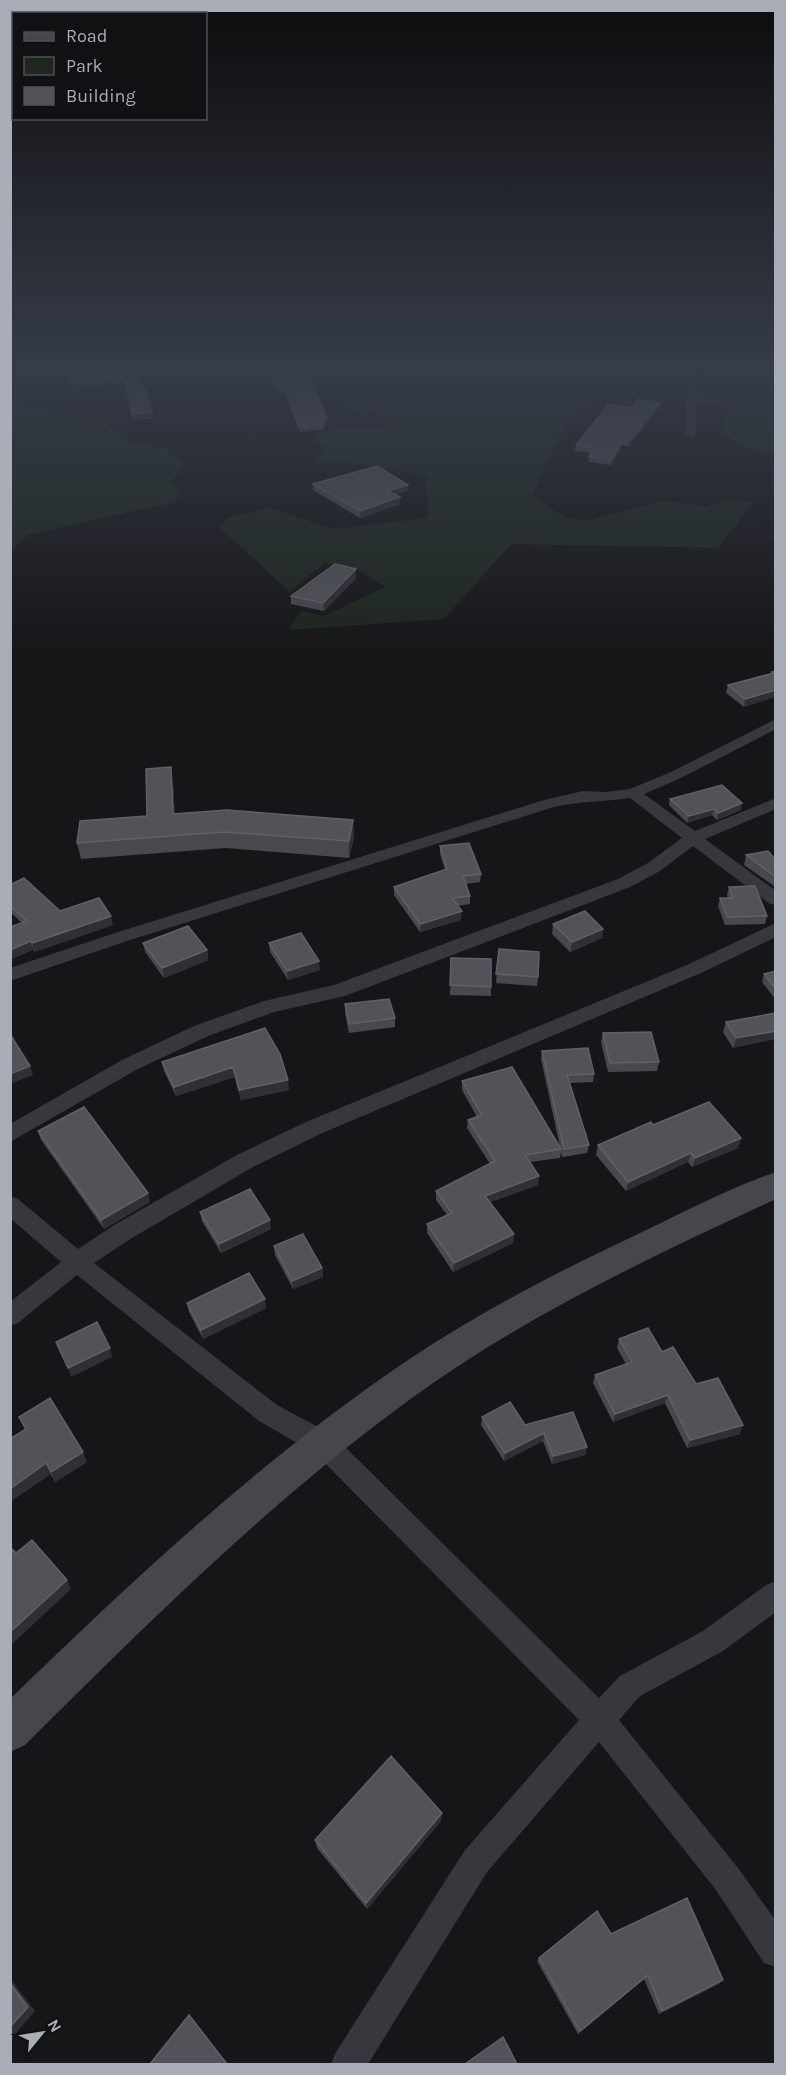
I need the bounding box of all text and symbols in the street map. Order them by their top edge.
legend [12,12,207,120]
text: Road [66,25,107,47]
text: Park [66,55,103,77]
text: Building [66,85,136,107]
north arrow [12,2003,72,2063]
text: N [43,2016,66,2035]

